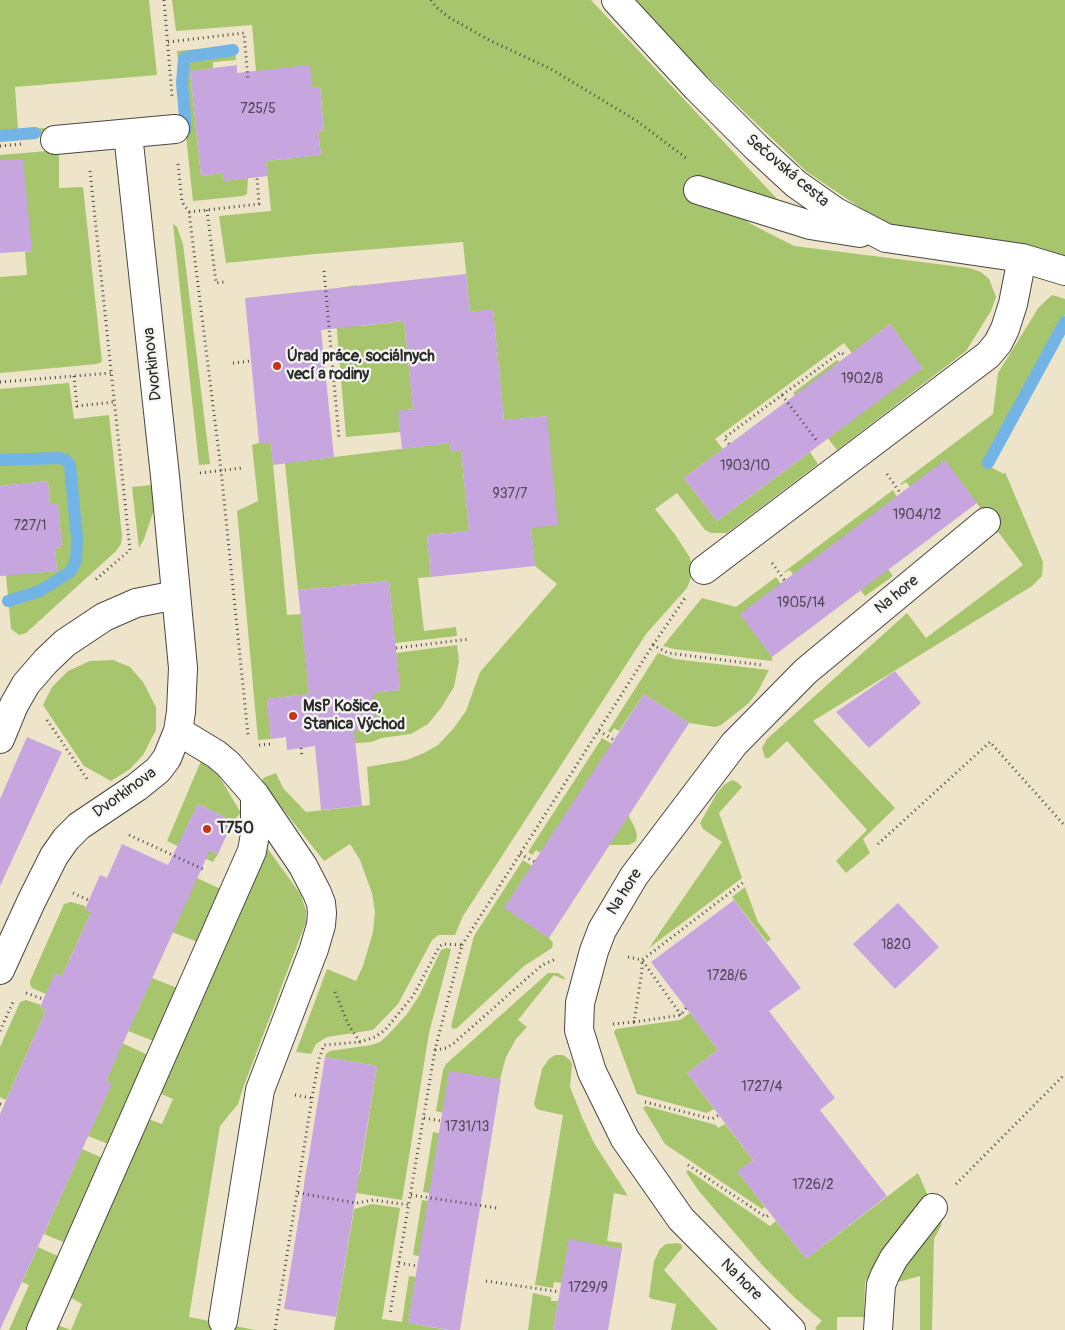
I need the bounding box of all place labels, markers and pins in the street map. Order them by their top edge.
place label: Úrad práce, sociálnych vecí a rodiny [287,347,435,385]
marker: Úrad práce, sociálnych vecí a rodiny [271,360,283,372]
place label: MsP Košice, Stanica Východ [303,697,405,735]
marker: MsP Košice, Stanica Východ [287,710,299,722]
place label: T750 [217,819,254,839]
marker: T750 [201,823,213,835]

